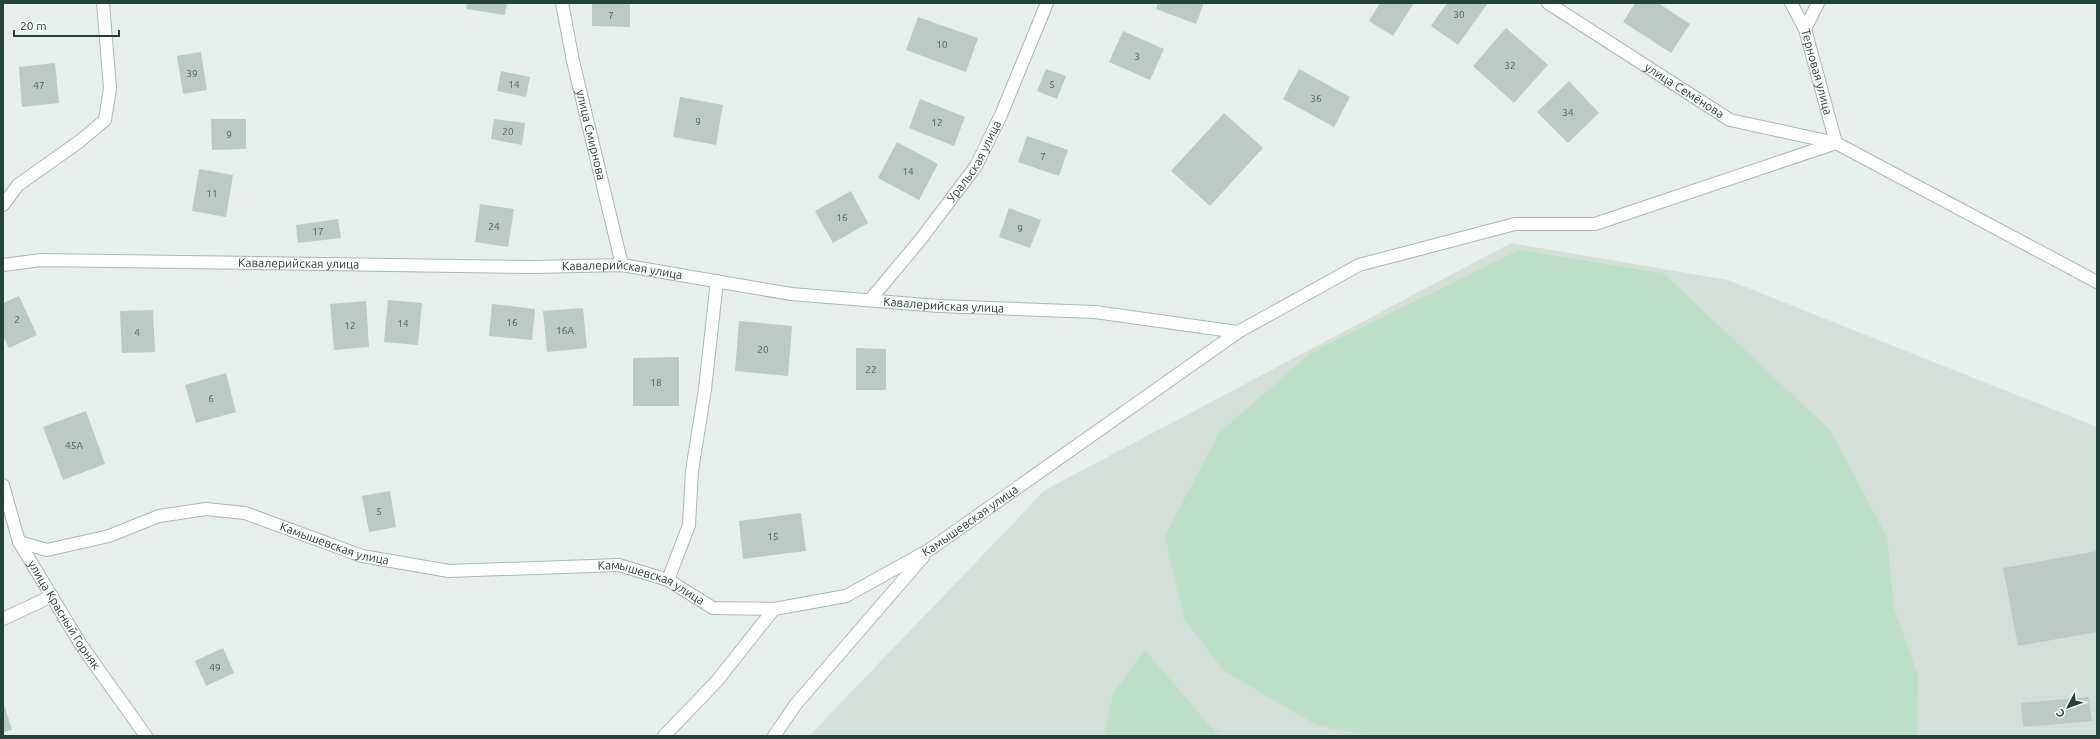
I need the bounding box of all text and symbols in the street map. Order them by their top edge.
house number: 30 [1453,9,1465,20]
house number: 7 [608,10,614,21]
scale bar [14,12,119,38]
text: 20 m [20,19,47,32]
street label: Терновая улица [1799,27,1835,116]
house number: 10 [936,39,948,50]
house number: 3 [1134,51,1140,62]
house number: 32 [1504,60,1516,71]
street label: улица Семёнова [1642,60,1727,120]
house number: 39 [186,68,198,79]
house number: 14 [508,79,520,90]
house number: 5 [1049,79,1055,90]
house number: 47 [33,80,45,91]
street label: улица Смирнова [574,88,608,181]
house number: 36 [1310,93,1322,104]
house number: 34 [1562,107,1574,118]
house number: 9 [695,116,701,127]
house number: 12 [931,117,943,128]
street label: Уральская улица [944,118,1003,204]
house number: 20 [502,126,514,137]
house number: 9 [226,129,232,140]
house number: 7 [1040,151,1046,162]
house number: 14 [902,166,914,177]
house number: 11 [206,188,218,199]
house number: 16 [836,212,848,223]
house number: 24 [488,221,500,232]
house number: 9 [1017,223,1023,234]
house number: 17 [312,226,324,237]
street label: Кавалерийская улица [238,256,359,271]
street label: Кавалерийская улица [562,258,684,281]
street label: Кавалерийская улица [883,295,1004,315]
house number: 2 [14,314,20,325]
house number: 16 [506,317,518,328]
house number: 14 [397,318,409,329]
house number: 12 [344,320,356,331]
house number: 16А [556,325,574,336]
house number: 4 [134,327,140,338]
house number: 20 [757,344,769,355]
house number: 22 [865,364,877,375]
house number: 18 [650,377,662,388]
house number: 6 [208,393,214,404]
house number: 45А [65,440,83,451]
street label: Камышевская улица [920,482,1020,558]
house number: 5 [376,506,382,517]
street label: Камышевская улица [278,519,390,567]
house number: 15 [767,531,779,542]
street label: улица Красный Горняк [26,558,103,672]
street label: Камышевская улица [597,558,707,607]
house number: 49 [209,662,221,673]
north arrow [2048,687,2088,727]
text: С [2054,707,2067,720]

